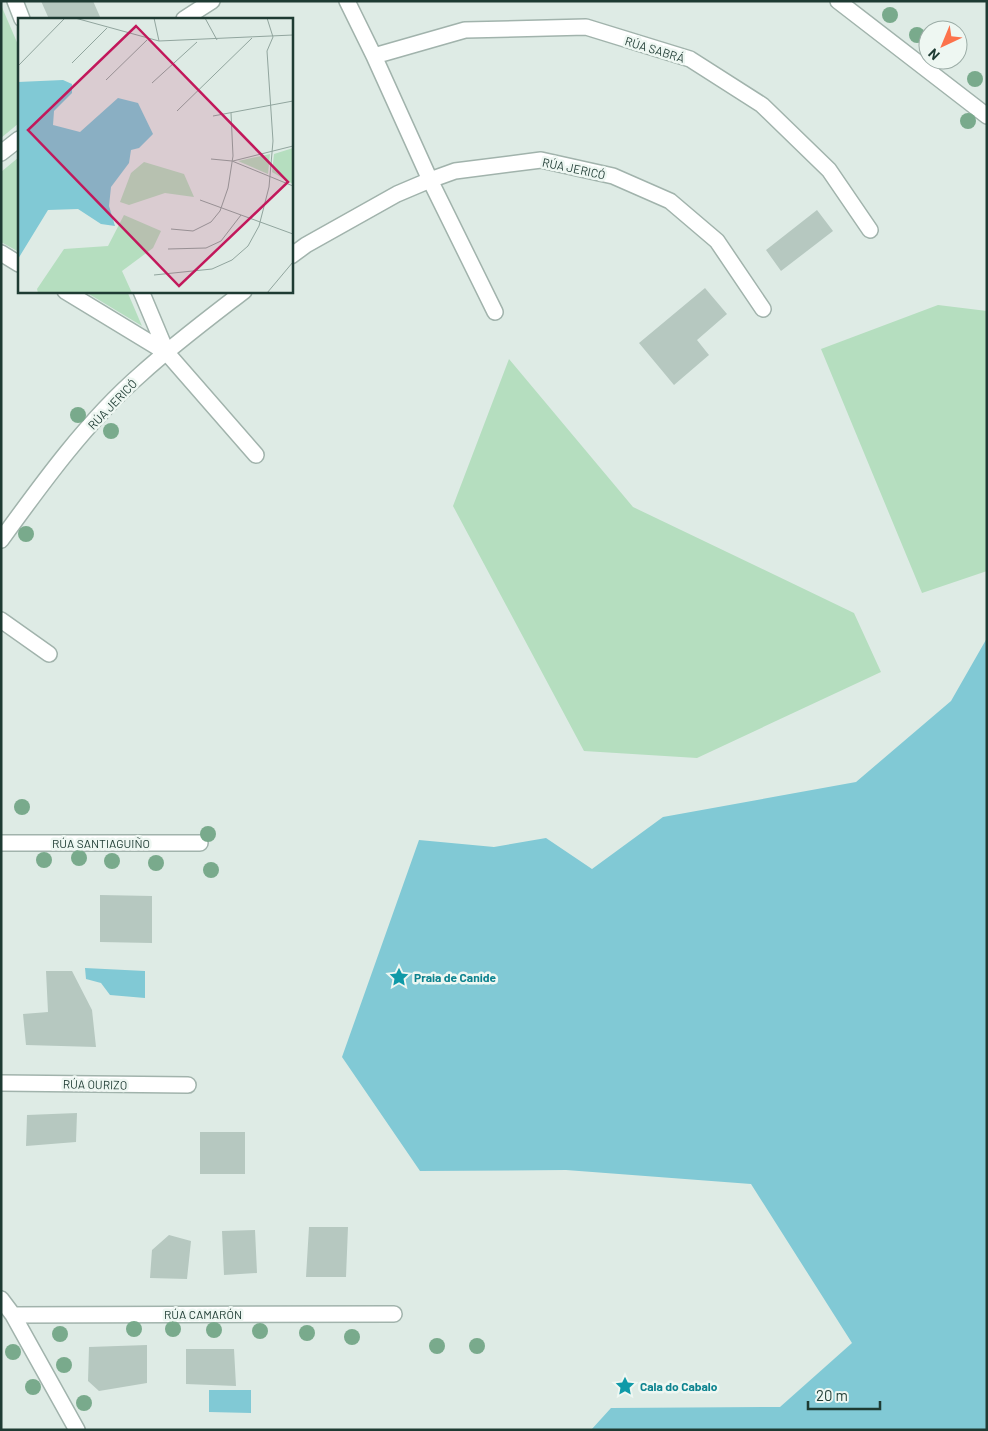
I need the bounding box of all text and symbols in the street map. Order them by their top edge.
inset map [18,18,292,292]
north arrow [918,20,968,70]
street label: RÚA SABRÁ [623,33,687,65]
text: N [924,45,943,64]
street label: RÚA JERICÓ [541,154,607,182]
street label: RÚA JERICÓ [85,376,139,432]
street label: RÚA SANTIAGUIÑO [52,836,150,850]
place icon: Praia de Canide [388,966,410,988]
place label: Praia de Canide [414,970,497,984]
street label: RÚA OURIZO [63,1076,127,1092]
street label: RÚA CAMARÓN [164,1307,242,1321]
place icon: Cala do Cabalo [614,1375,636,1397]
scale bar [808,1378,880,1410]
place label: Cala do Cabalo [640,1379,718,1393]
text: 20 m [816,1386,848,1404]

